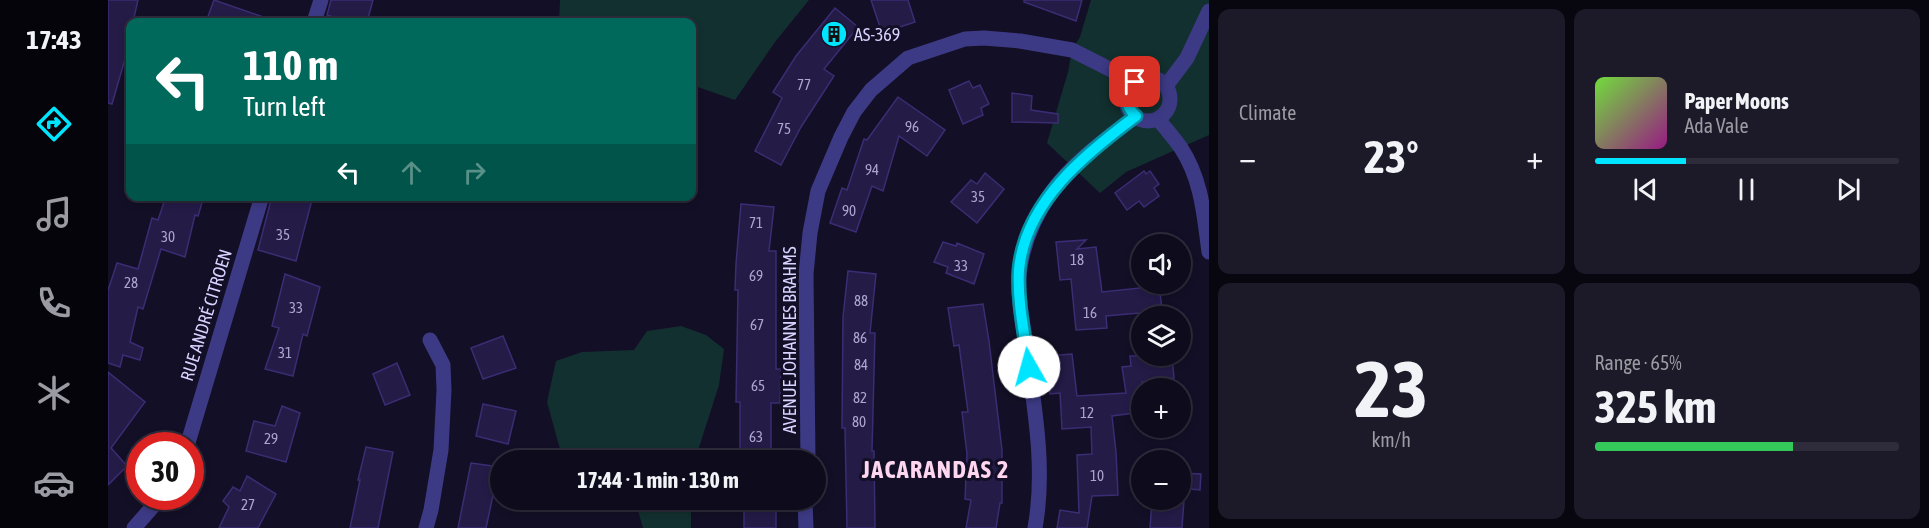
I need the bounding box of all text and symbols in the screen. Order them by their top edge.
building icon: AS-369 [819,19,849,49]
text: 17:43 [26,24,82,55]
place label: AS-369 [854,24,900,45]
text: 110 m [243,41,338,89]
icon: left [144,42,222,120]
pin [1109,56,1160,107]
icon: arrive [1118,65,1151,98]
house number: 77 [797,76,811,93]
text: Paper Moons [1685,88,1789,114]
text: Turn left [243,91,326,122]
text: Climate [1239,101,1296,124]
icon: directions [33,103,75,145]
text: Ada Vale [1685,114,1749,137]
house number: 96 [905,118,919,135]
house number: 75 [777,120,791,137]
text: 23° [1364,131,1419,183]
text: − [1239,138,1256,176]
text: + [1526,138,1543,176]
icon: left [332,156,365,189]
icon: ahead [395,156,428,189]
icon: right [458,156,491,189]
house number: 94 [865,161,879,178]
icon: previous [1629,173,1662,206]
icon: pause [1730,173,1763,206]
icon: next [1832,173,1865,206]
house number: 35 [971,188,985,205]
icon: music [33,193,75,235]
house number: 90 [842,202,856,219]
house number: 71 [749,214,763,231]
house number: 35 [276,226,290,243]
house number: 30 [161,228,175,245]
map controls [1131,234,1191,510]
button: sound [1131,234,1191,294]
street label: AVENUE JOHANNES BRAHMS [779,246,800,434]
street label: RUE ANDRÉ CITROEN [176,247,236,383]
house number: 18 [1070,251,1084,268]
house number: 33 [954,257,968,274]
house number: 69 [749,267,763,284]
house number: 28 [124,274,138,291]
icon: phone [33,282,75,324]
house number: 88 [854,292,868,309]
house number: 33 [289,299,303,316]
house number: 16 [1083,304,1097,321]
button: layers [1131,306,1191,366]
house number: 67 [750,316,764,333]
house number: 86 [853,329,867,346]
position arrow [997,335,1061,399]
house number: 31 [278,344,292,361]
text: 23 [1355,344,1428,434]
text: Range · 65% [1595,351,1682,374]
house number: 84 [854,356,868,373]
icon: climate [33,372,75,414]
house number: 65 [751,377,765,394]
button: + [1131,378,1191,438]
text: 325 km [1595,381,1716,433]
house number: 82 [853,389,867,406]
house number: 12 [1080,404,1094,421]
house number: 80 [852,413,866,430]
house number: 63 [749,428,763,445]
text: km/h [1371,428,1411,451]
house number: 29 [264,430,278,447]
speed limit sign: 30 [126,432,204,510]
button: − [1131,450,1191,510]
district label: JACARANDAS 2 [861,456,1010,483]
icon: car [33,462,75,504]
text: 17:44 · 1 min · 130 m [577,467,739,493]
house number: 10 [1090,467,1104,484]
house number: 27 [241,496,255,513]

